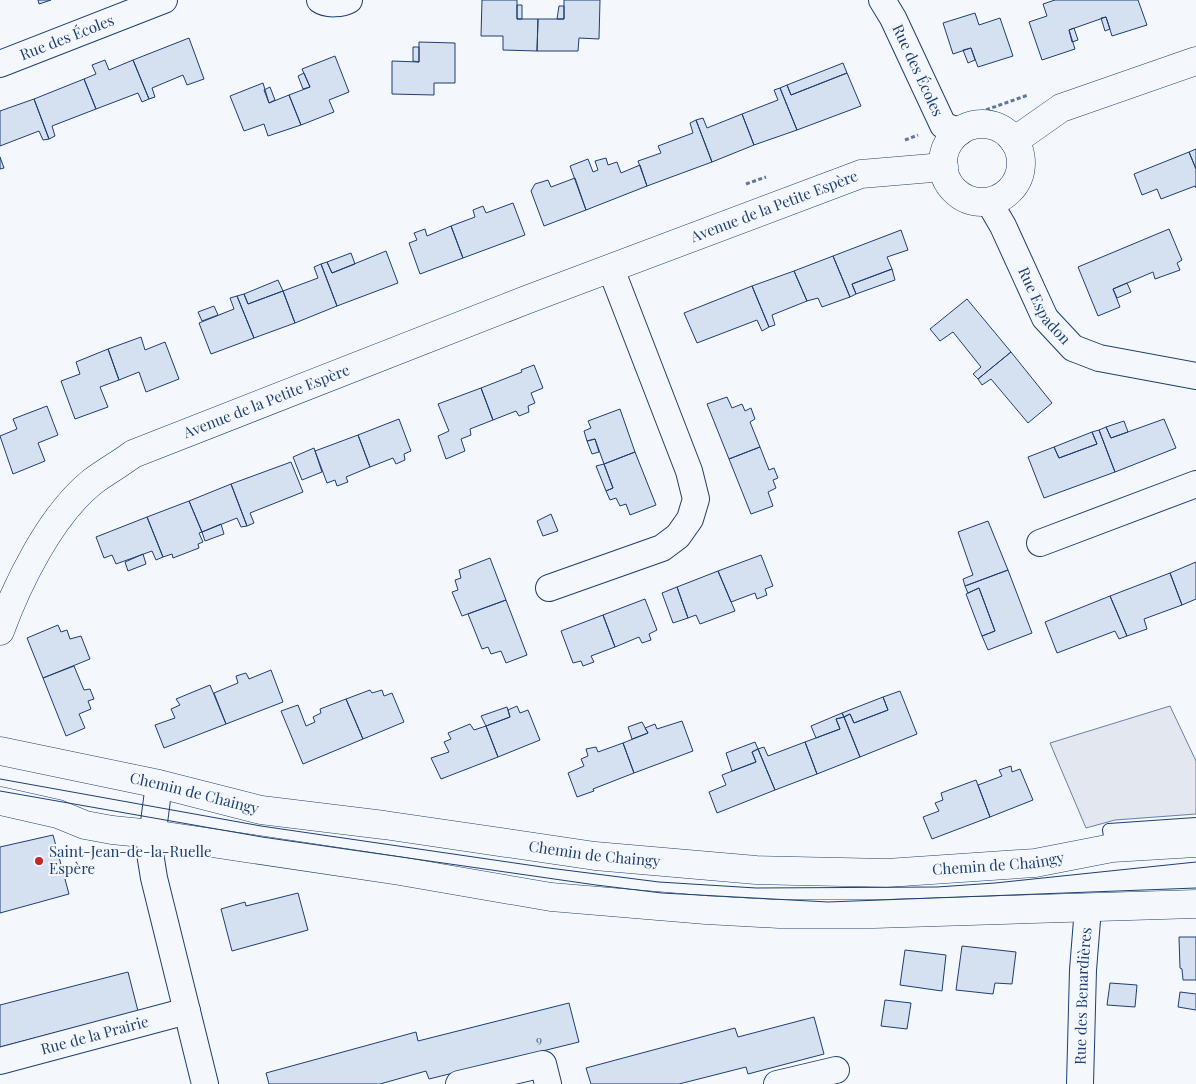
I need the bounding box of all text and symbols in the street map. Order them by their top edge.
street label: Rue des Écoles [17,9,117,64]
street label: Rue des Écoles [888,21,949,119]
street label: Avenue de la Petite Espère [687,165,860,247]
street label: Rue Espadon [1014,264,1076,348]
street label: Avenue de la Petite Espère [179,359,352,443]
street label: Chemin de Chaingy [128,767,262,818]
street label: Chemin de Chaingy [527,835,662,871]
place label: Saint-Jean-de-la-Ruelle Espère [49,841,212,878]
street label: Chemin de Chaingy [931,846,1066,879]
marker: Saint-Jean-de-la-Ruelle Espère [33,855,45,867]
street label: Rue des Benardières [1070,926,1095,1065]
street label: Rue de la Prairie [38,1011,151,1059]
house number: 9 [536,1031,542,1047]

